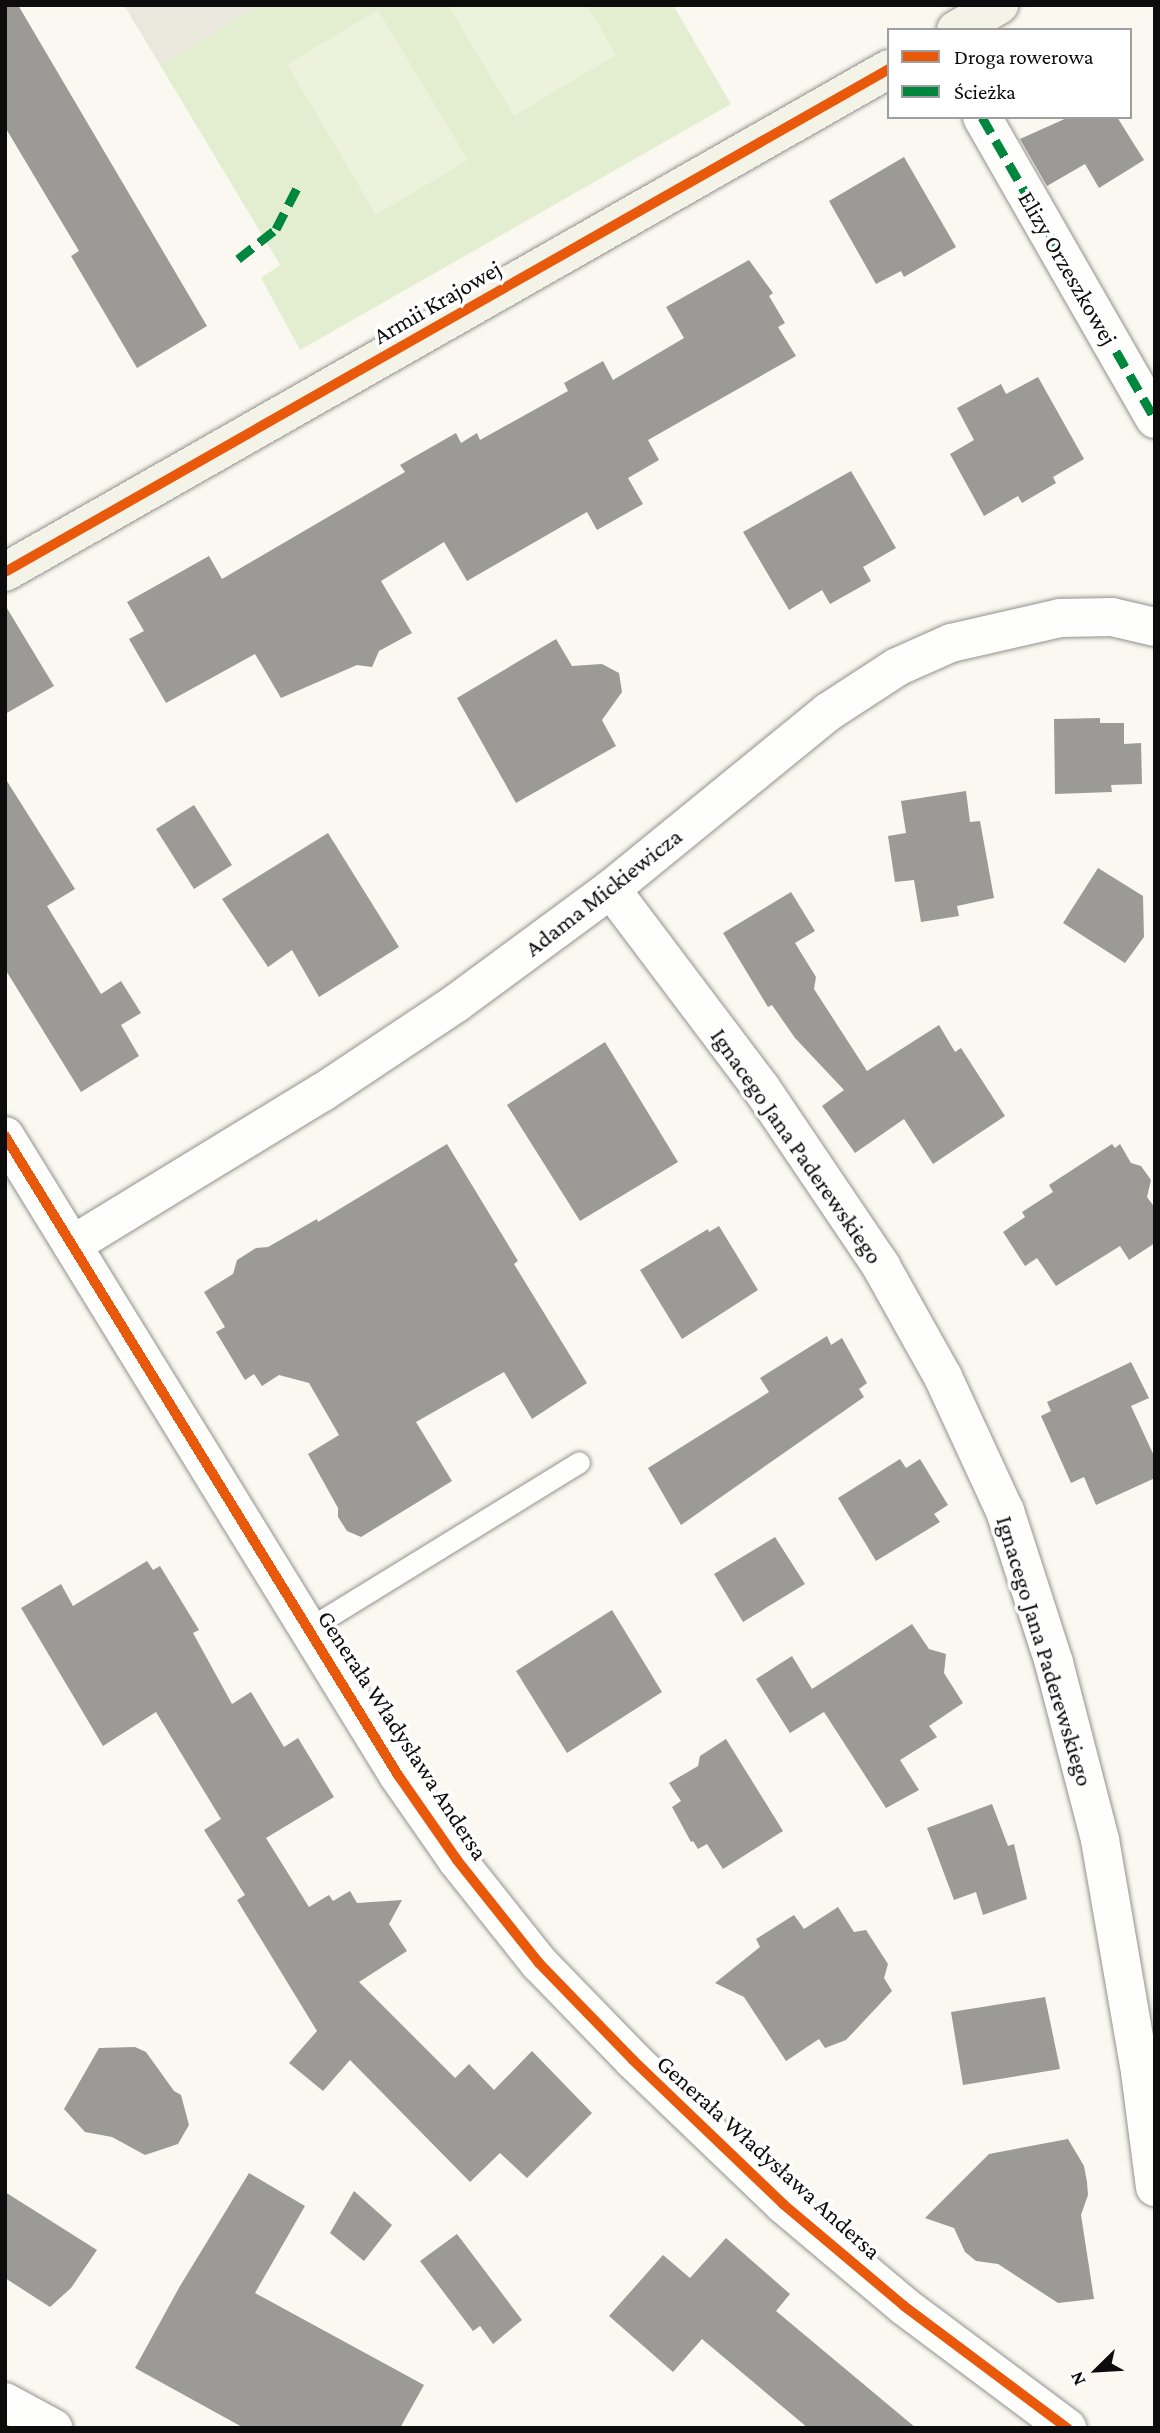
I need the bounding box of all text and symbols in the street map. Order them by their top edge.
legend [887,28,1132,119]
text: Droga rowerowa [954,45,1093,69]
text: Ścieżka [954,80,1016,104]
street label: Elizy Orzeszkowej [1012,186,1124,350]
street label: Armii Krajowej [368,254,506,350]
street label: Adama Mickiewicza [519,822,687,962]
street label: Ignacego Jana Paderewskiego [705,1023,889,1269]
street label: Ignacego Jana Paderewskiego [990,1512,1100,1790]
street label: Generała Władysława Andersa [311,1605,495,1865]
street label: Generała Władysława Andersa [651,2049,887,2265]
north arrow [1062,2335,1132,2405]
text: N [1065,2369,1090,2389]

